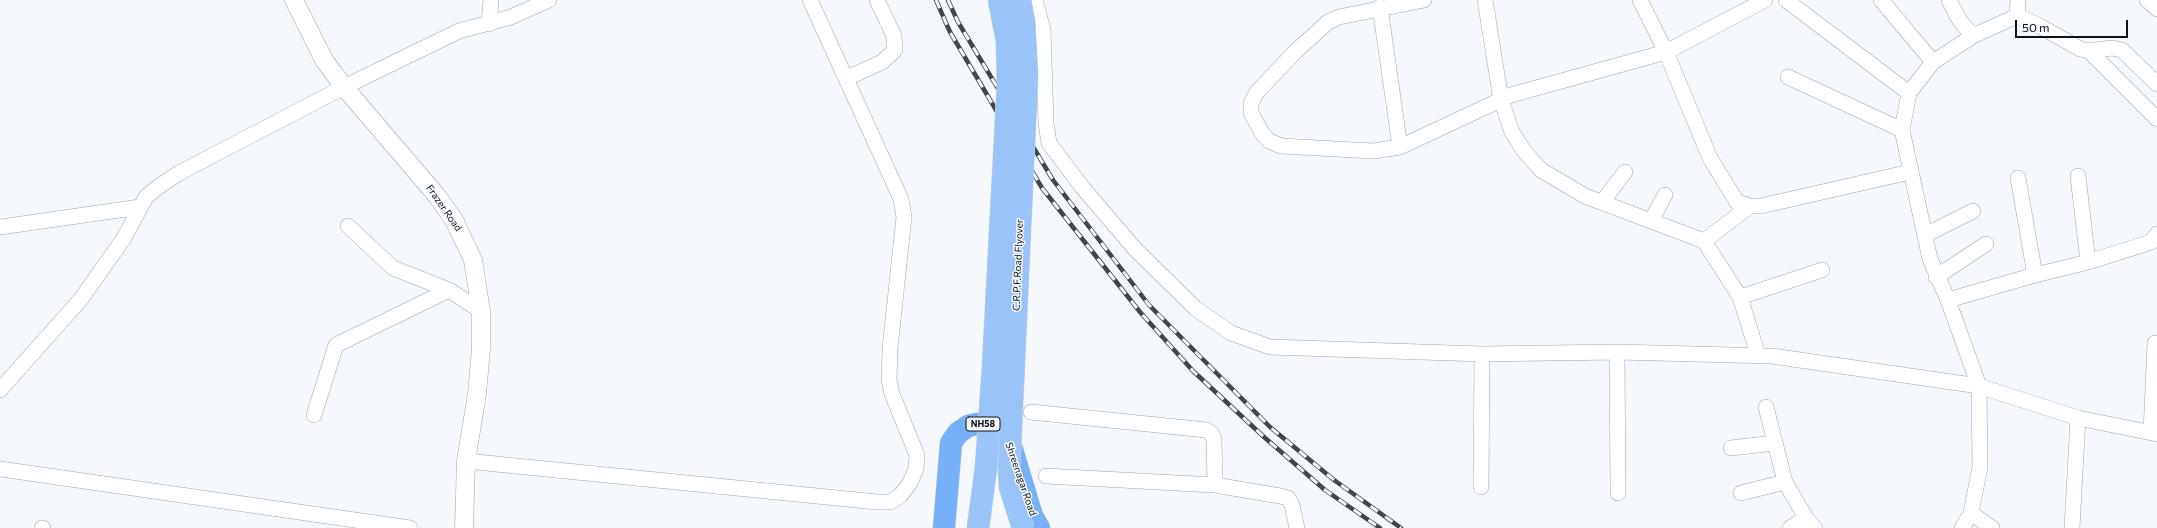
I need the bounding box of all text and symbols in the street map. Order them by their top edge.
scale bar [2017,12,2130,38]
text: 50 m [2022,20,2050,34]
street label: Frazer Road [424,182,464,234]
street label: C.R.P.F.Road Flyover [1010,219,1026,311]
road number: NH58 [966,417,1000,431]
street label: Shreenagar Road [1003,441,1039,517]

